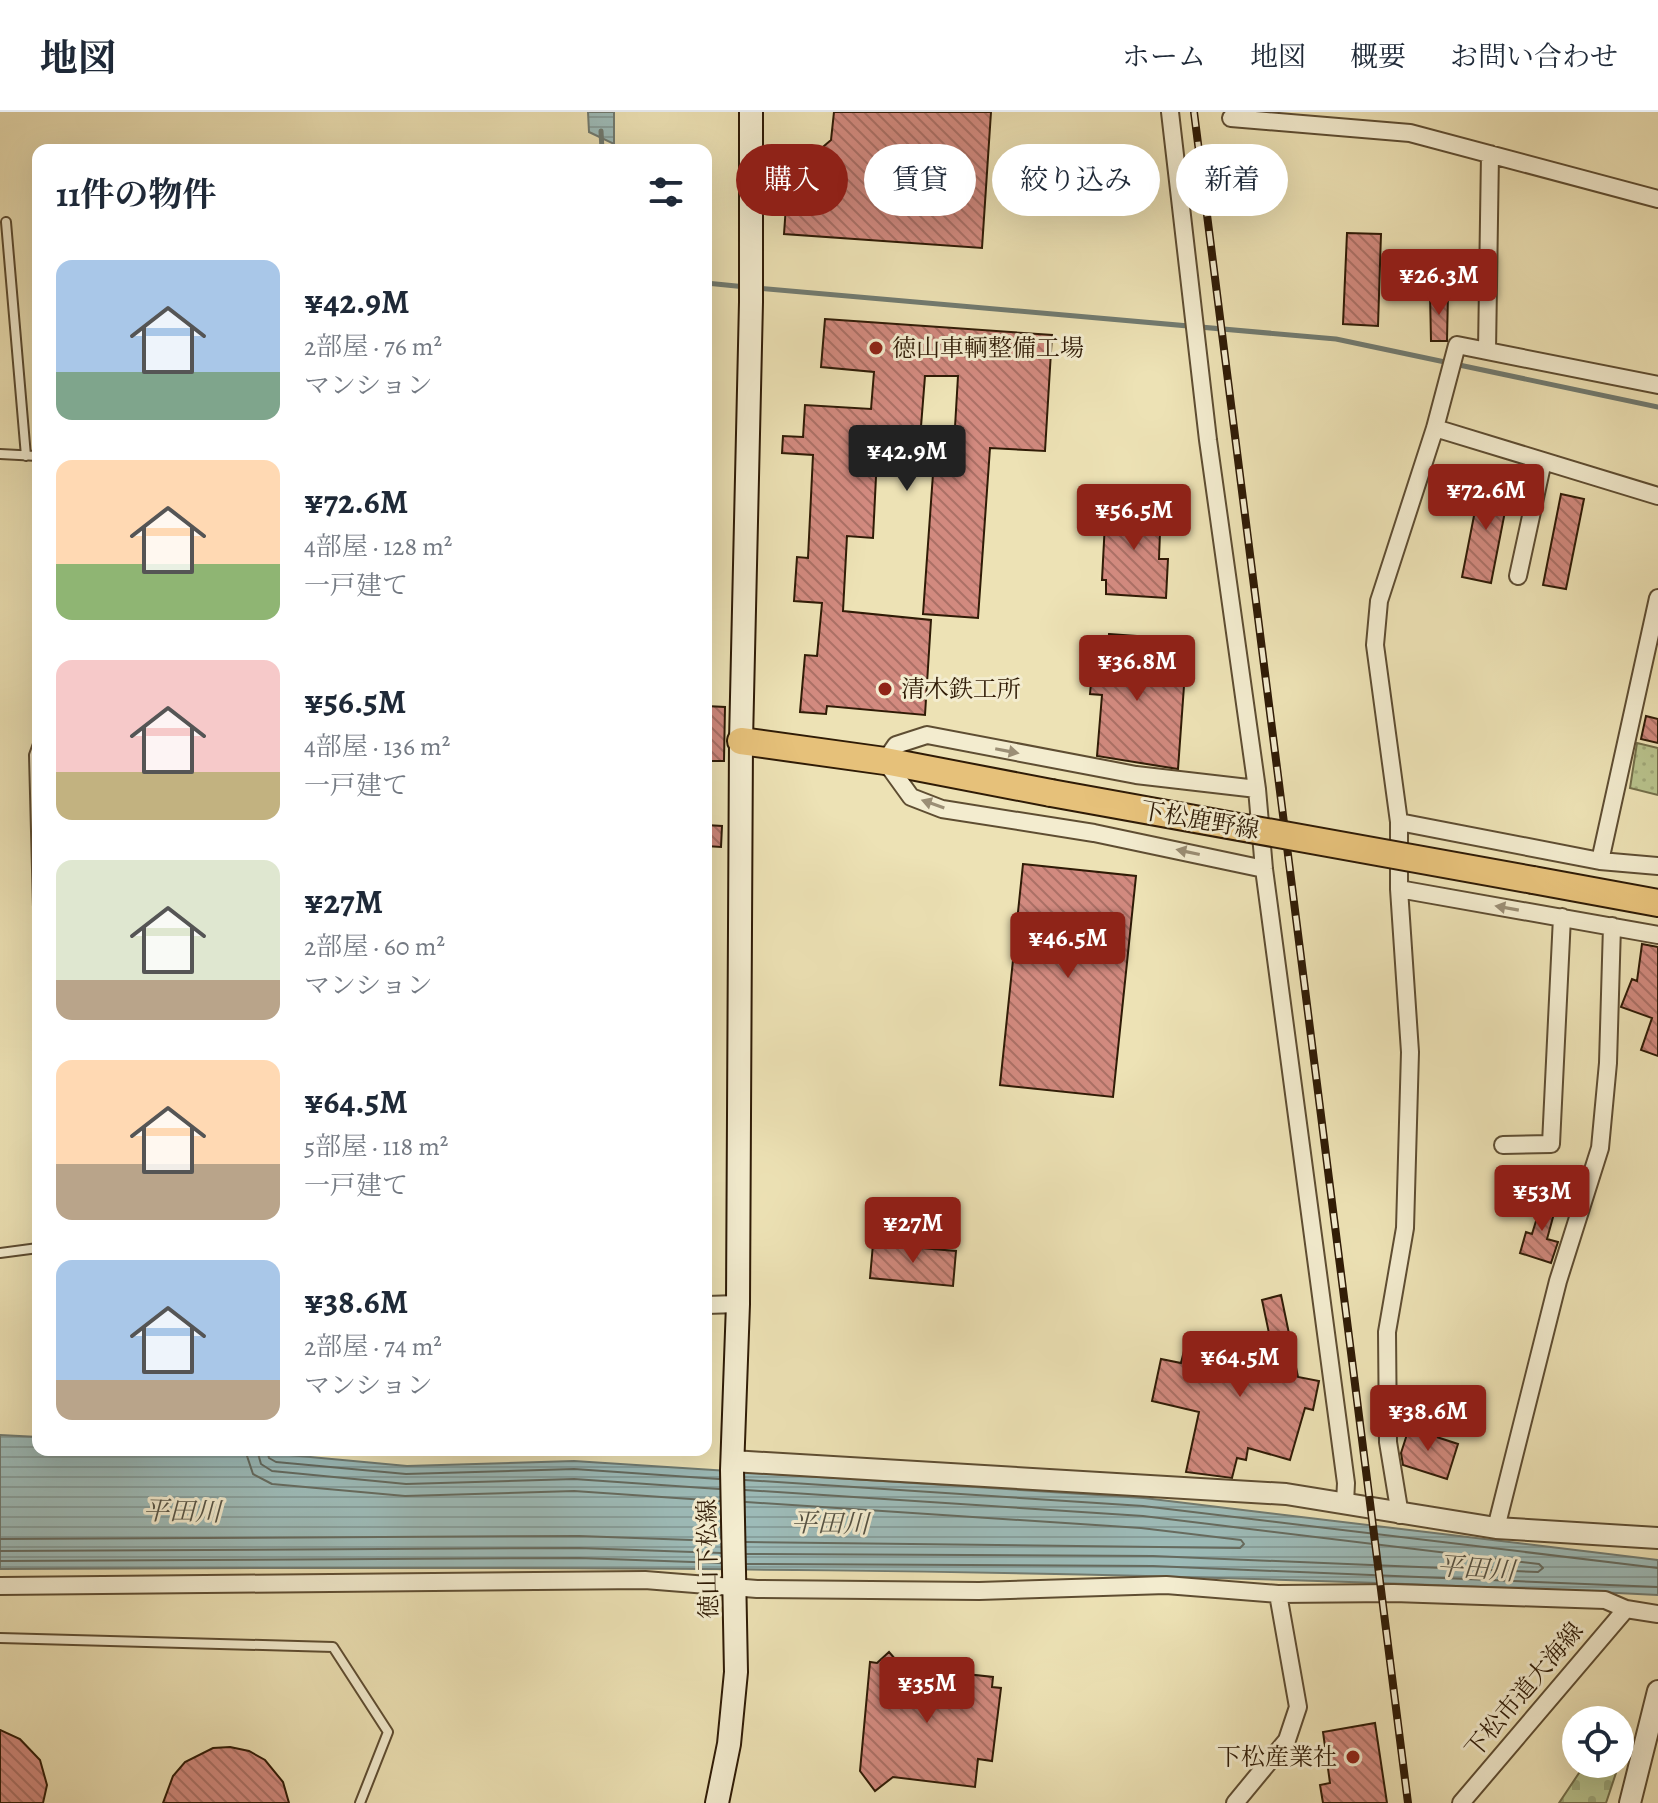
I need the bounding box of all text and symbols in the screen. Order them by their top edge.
text: 地図 [40,32,116,84]
text: ホーム [1122,38,1206,76]
text: 地図 [1250,38,1306,76]
text: 概要 [1350,38,1406,76]
text: お問い合わせ [1450,38,1618,76]
chip: 購入 [736,144,848,216]
chip: 賃貸 [864,144,976,216]
chip: 絞り込み [992,144,1160,216]
chip: 新着 [1176,144,1288,216]
icon: filters [644,170,688,214]
text: 11件の物件 [56,171,216,218]
pin: ¥26.3M [1374,249,1504,317]
text: ¥26.3M [1399,257,1479,292]
text: ¥42.9M [304,278,410,325]
icon: home [120,292,216,388]
text: 2部屋 · 76 m² [304,329,442,364]
place label: 徳山車輌整備工場 [892,332,1084,364]
marker: 徳山車輌整備工場 [867,339,885,357]
text: マンション [304,368,433,403]
pin: ¥42.9M [842,425,972,493]
text: ¥42.9M [867,433,947,468]
pin: ¥72.6M [1421,464,1551,532]
text: ¥72.6M [1446,472,1526,507]
text: ¥72.6M [304,478,408,525]
pin: ¥56.5M [1069,484,1199,552]
icon: home [120,492,216,588]
text: ¥56.5M [1095,492,1173,527]
text: 4部屋 · 128 m² [304,529,452,564]
text: 一戸建て [304,568,408,603]
pin: ¥36.8M [1072,635,1202,703]
text: ¥36.8M [1097,643,1177,678]
place label: 清木鉄工所 [901,673,1021,705]
text: ¥56.5M [304,678,406,725]
marker: 清木鉄工所 [876,680,894,698]
icon: home [120,692,216,788]
text: 4部屋 · 136 m² [304,729,450,764]
one-way arrow [995,745,1020,757]
text: 一戸建て [304,768,408,803]
street label: 下松鹿野線 [1138,794,1262,846]
one-way arrow [921,798,945,810]
one-way arrow [1175,846,1200,858]
text: ¥27M [304,878,383,925]
icon: home [120,892,216,988]
one-way arrow [1495,901,1520,914]
pin: ¥46.5M [1003,912,1133,980]
text: ¥46.5M [1028,920,1108,955]
text: 2部屋 · 60 m² [304,929,445,964]
text: マンション [304,968,433,1003]
text: ¥64.5M [304,1078,408,1125]
icon: home [120,1092,216,1188]
text: 5部屋 · 118 m² [304,1129,448,1164]
pin: ¥53M [1495,1165,1589,1233]
text: 一戸建て [304,1168,408,1203]
text: ¥53M [1512,1173,1572,1208]
pin: ¥27M [866,1197,960,1265]
text: ¥27M [883,1205,943,1240]
text: ¥38.6M [304,1278,408,1325]
icon: home [120,1292,216,1388]
text: 2部屋 · 74 m² [304,1329,442,1364]
pin: ¥64.5M [1175,1331,1305,1399]
text: ¥64.5M [1200,1339,1280,1374]
text: マンション [304,1368,433,1403]
pin: ¥38.6M [1363,1385,1493,1453]
text: ¥38.6M [1388,1393,1468,1428]
water label: 平田川 [143,1493,224,1530]
street label: 徳山下松線 [691,1499,725,1619]
water label: 平田川 [791,1505,872,1542]
water label: 平田川 [1436,1548,1519,1589]
street label: 下松市道大海線 [1458,1615,1590,1765]
pin: ¥35M [880,1657,974,1725]
text: ¥35M [897,1665,957,1700]
map controls [1562,1706,1634,1778]
button: locate [1562,1706,1634,1778]
place label: 下松産業社 [1217,1741,1337,1773]
marker: 下松産業社 [1344,1748,1362,1766]

